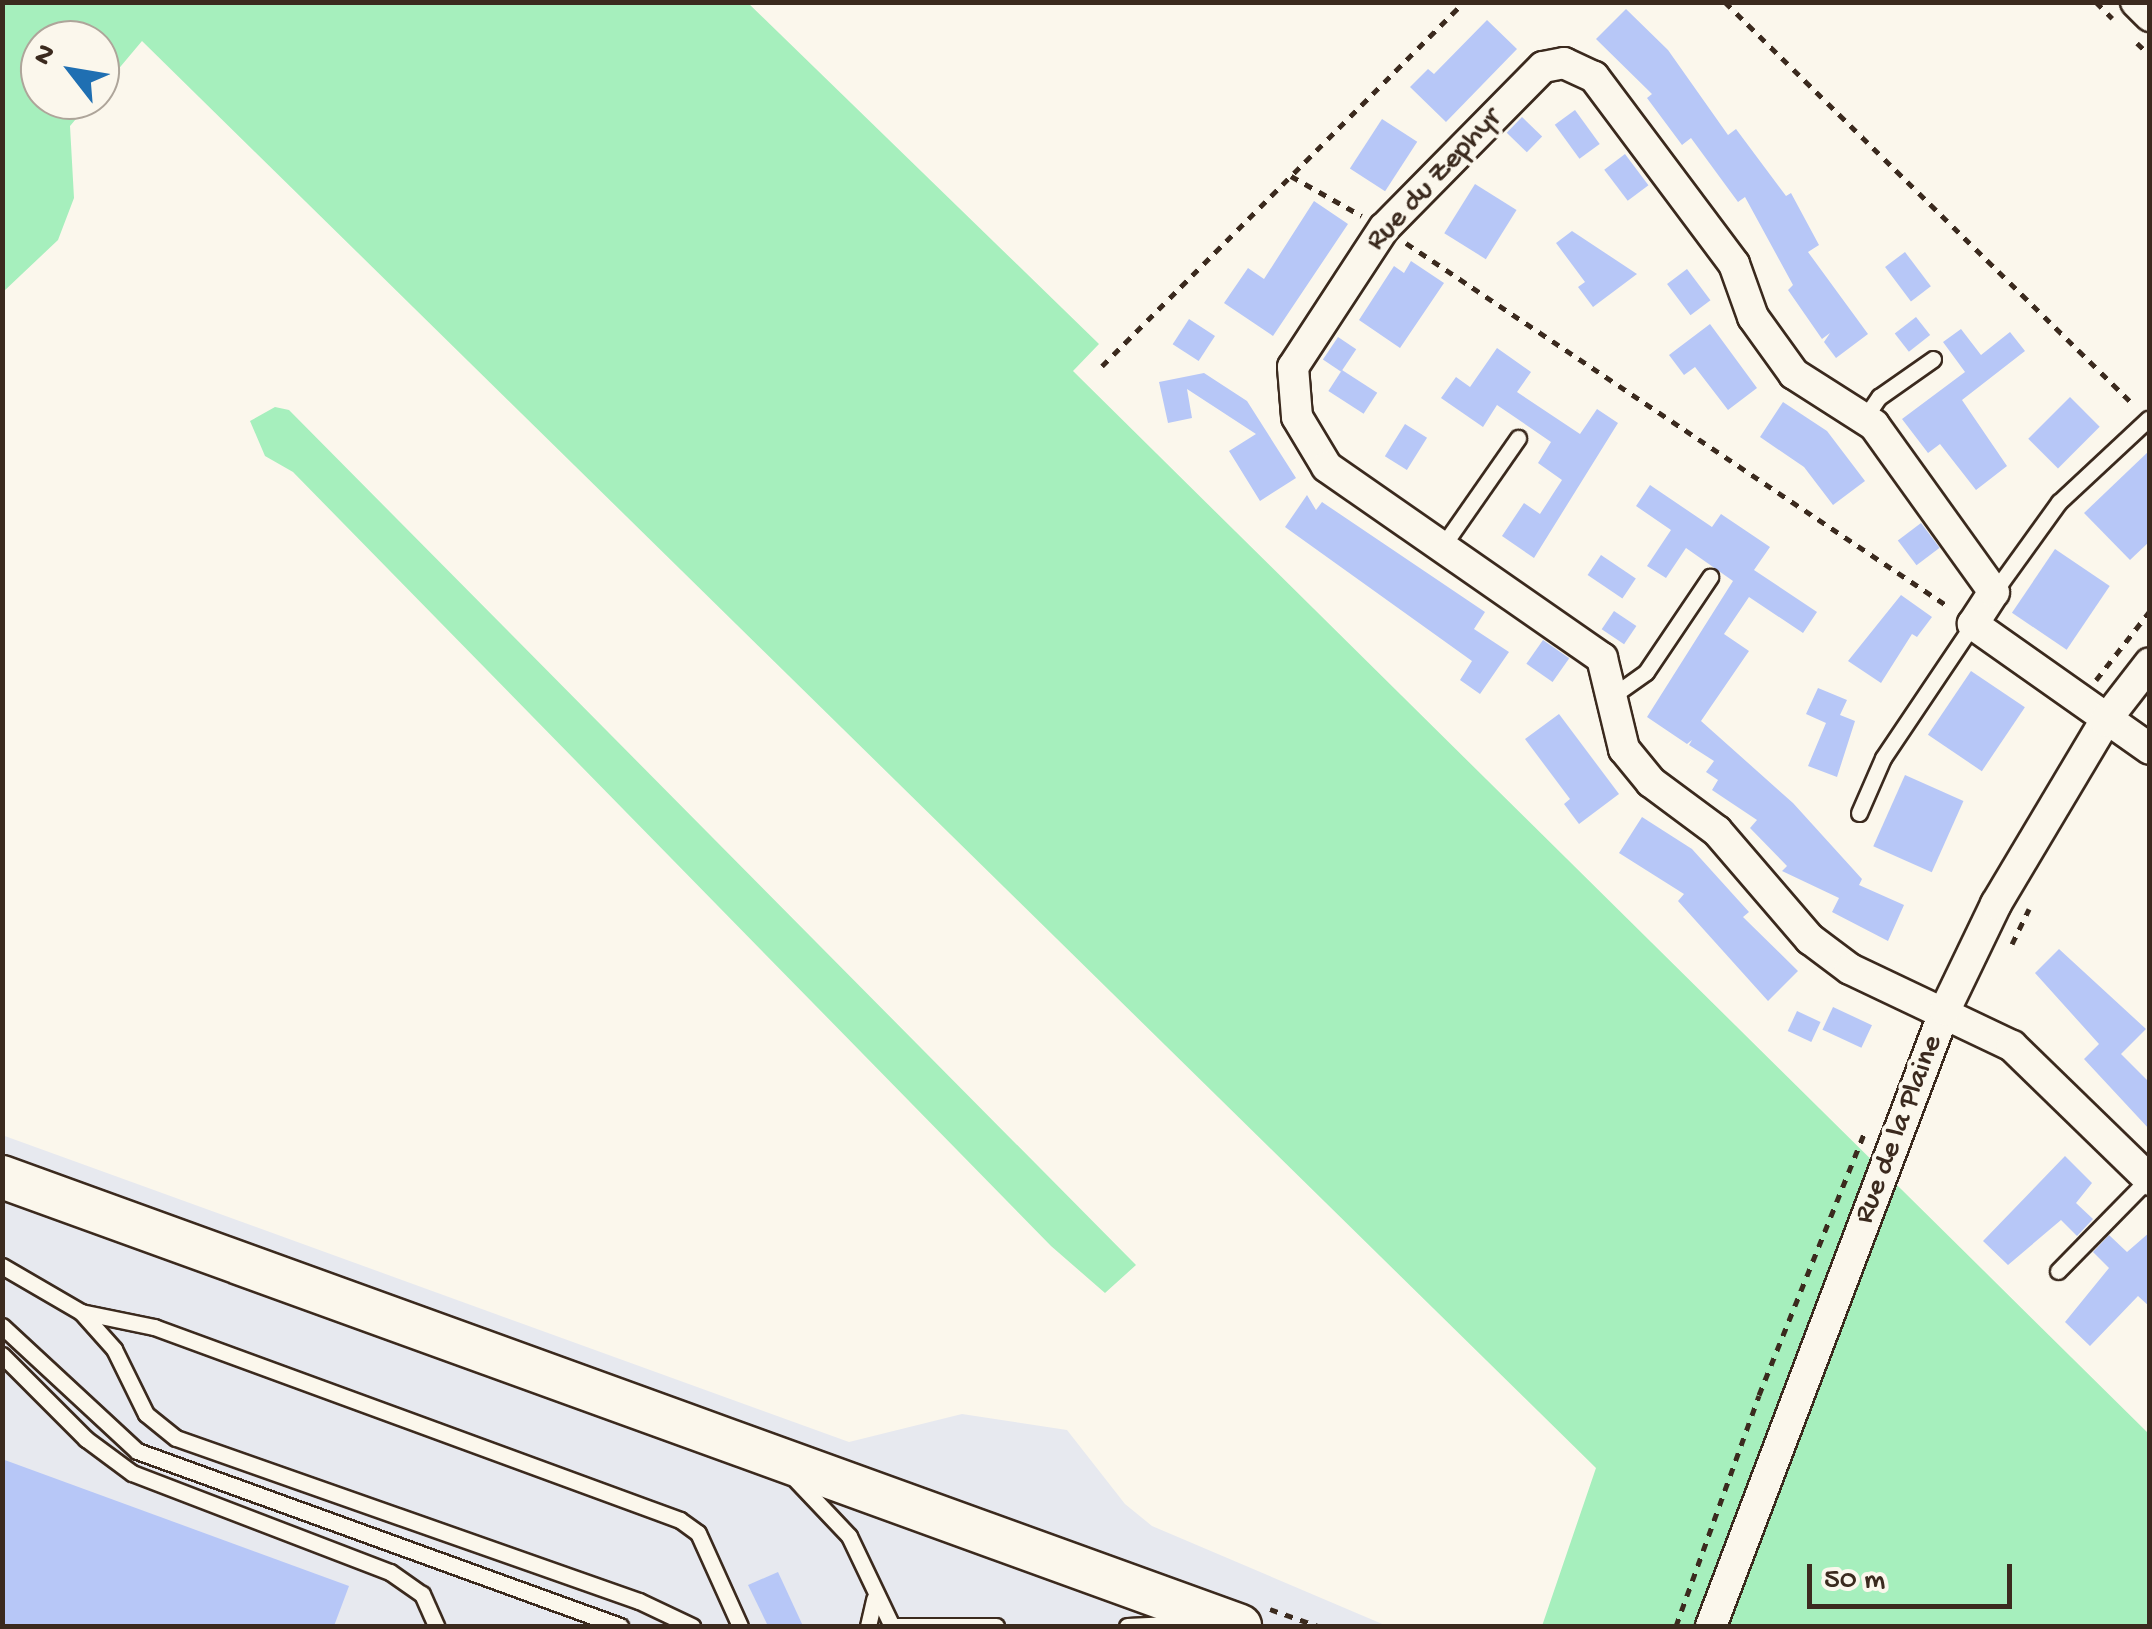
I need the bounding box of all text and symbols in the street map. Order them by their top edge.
north arrow [20,20,120,120]
text: N [27,39,64,72]
street label: Rue du Zephyr [1360,102,1510,260]
street label: Rue de la Plaine [1848,1031,1952,1229]
scale bar [1812,1544,2017,1606]
text: 50 m [1824,1564,1885,1599]

